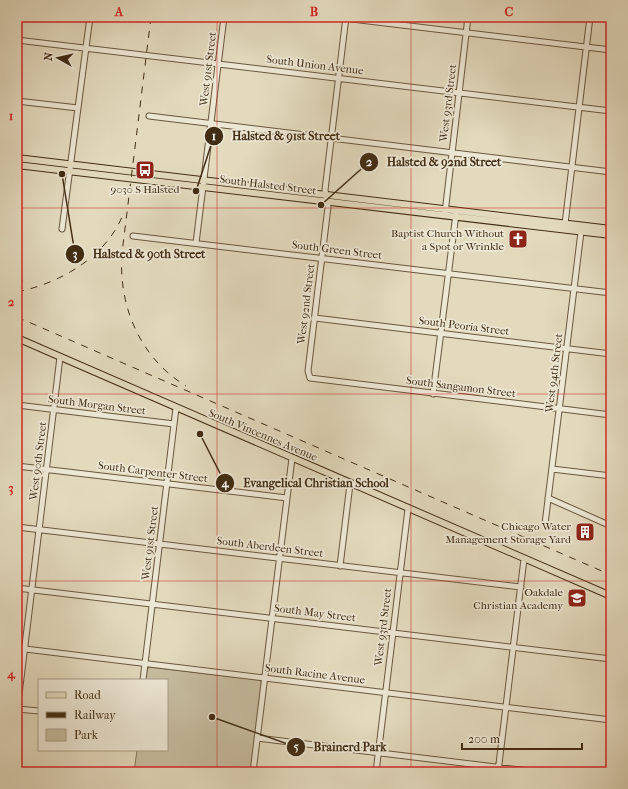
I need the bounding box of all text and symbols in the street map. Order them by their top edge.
text: A [114,4,124,19]
text: B [310,4,319,19]
text: C [505,4,514,19]
street label: West 91st Street [197,31,219,108]
north arrow [38,38,78,78]
text: N [42,51,56,62]
street label: South Union Avenue [266,53,365,77]
street label: West 93rd Street [437,63,459,144]
text: 1 [9,108,14,123]
callout: Halsted & 91st Street [204,124,348,148]
text: 1 [212,129,216,143]
text: Halsted & 91st Street [232,129,341,144]
callout: Halsted & 92nd Street [359,150,509,174]
text: 2 [366,155,373,169]
text: Halsted & 92nd Street [387,155,502,170]
bus stop icon: 9030 S Halsted [134,159,156,181]
street label: South Halsted Street [219,173,317,197]
place label: 9030 S Halsted [110,183,181,196]
place label: Baptist Church Without a Spot or Wrinkle [391,227,505,253]
church icon: Baptist Church Without a Spot or Wrinkle [507,228,529,250]
street label: South Green Street [291,238,383,262]
callout: Halsted & 90th Street [65,242,213,266]
text: 3 [73,247,78,262]
text: Halsted & 90th Street [93,247,206,262]
street label: West 92nd Street [294,263,317,346]
text: 2 [8,294,15,309]
street label: South Peoria Street [418,314,510,338]
street label: West 94th Street [543,333,565,414]
street label: South Sangamon Street [405,374,517,400]
street label: South Morgan Street [47,393,147,417]
street label: South Vincennes Avenue [207,406,320,464]
street label: West 90th Street [27,421,49,502]
street label: South Carpenter Street [97,459,209,485]
callout: Evangelical Christian School [215,471,397,495]
text: 4 [220,476,229,491]
text: Evangelical Christian School [243,476,390,491]
text: 3 [8,480,14,496]
street label: West 91st Street [139,505,161,582]
place label: Chicago Water Management Storage Yard [445,520,572,546]
building icon: Chicago Water Management Storage Yard [574,521,596,543]
street label: South Aberdeen Street [216,534,324,560]
place label: Oakdale Christian Academy [473,586,564,612]
street label: West 93rd Street [372,587,394,668]
school or university icon: Oakdale Christian Academy [566,587,588,609]
street label: South May Street [273,602,357,624]
street label: South Racine Avenue [264,661,366,687]
text: 4 [6,666,16,682]
legend [38,679,168,751]
text: Road [74,688,101,702]
text: Railway [74,708,116,722]
scale bar [462,725,582,751]
text: Park [74,728,99,742]
text: 200 m [468,732,500,746]
callout: Brainerd Park [286,735,394,759]
text: 5 [293,740,299,754]
text: Brainerd Park [314,740,387,754]

